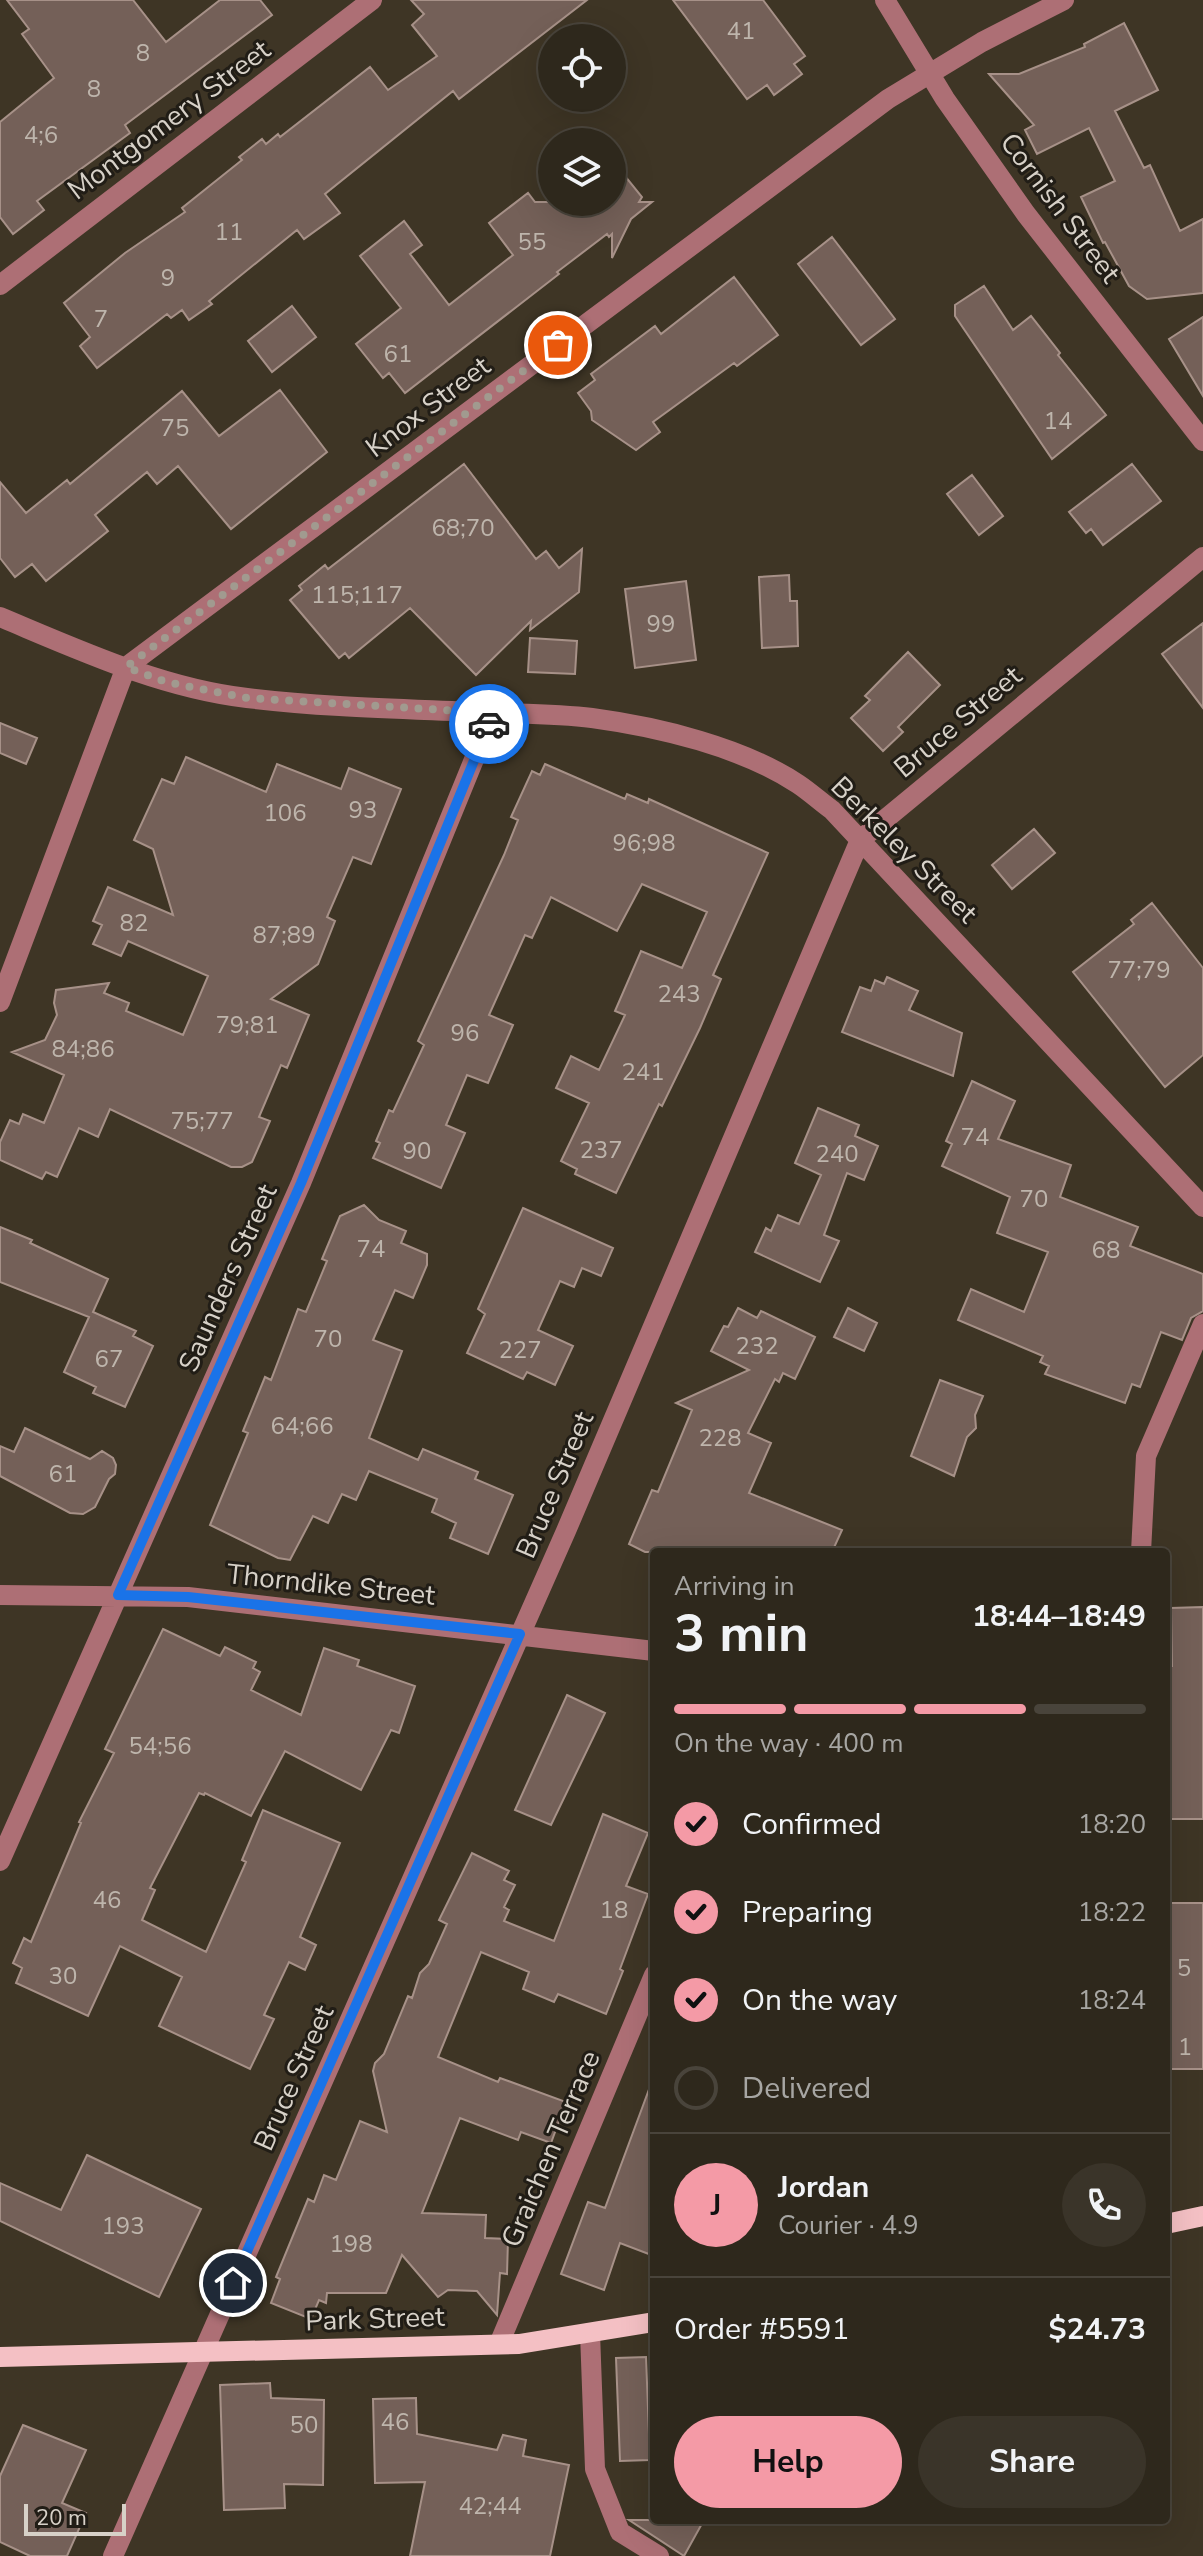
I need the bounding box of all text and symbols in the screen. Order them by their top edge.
house number: 41 [727,15,755,47]
map controls [538,24,626,216]
button: locate [538,24,626,112]
street label: Montgomery Street [60,31,278,209]
house number: 8 [136,37,150,69]
house number: 8 [87,73,101,105]
house number: 4;6 [24,119,58,151]
street label: Cornish Street [991,125,1129,291]
button: layers [538,128,626,216]
house number: 11 [215,216,243,248]
house number: 55 [518,226,546,258]
house number: 9 [161,262,175,294]
house number: 7 [94,303,108,335]
pin [524,311,592,379]
icon: bag [536,323,580,367]
house number: 61 [384,338,412,370]
street label: Knox Street [358,347,498,466]
house number: 14 [1044,405,1072,437]
house number: 75 [161,412,189,444]
house number: 68;70 [431,512,495,544]
house number: 115;117 [311,579,403,611]
house number: 99 [647,608,675,640]
street label: Bruce Street [886,657,1030,787]
courier [449,684,529,764]
icon: car [467,702,511,746]
street label: Berkeley Street [822,768,986,932]
house number: 93 [349,794,377,826]
house number: 106 [263,797,307,829]
house number: 96;98 [612,827,676,859]
house number: 82 [120,907,148,939]
house number: 87;89 [252,919,316,951]
house number: 77;79 [1107,954,1171,986]
house number: 243 [657,978,701,1010]
house number: 79;81 [215,1009,279,1041]
house number: 96 [451,1017,479,1049]
house number: 84;86 [51,1033,115,1065]
house number: 241 [621,1056,665,1088]
house number: 75;77 [170,1105,234,1137]
house number: 74 [961,1121,989,1153]
house number: 237 [579,1134,623,1166]
house number: 90 [403,1135,431,1167]
house number: 240 [815,1138,859,1170]
street label: Saunders Street [170,1178,286,1378]
house number: 70 [1020,1183,1048,1215]
house number: 74 [357,1233,385,1265]
house number: 68 [1092,1234,1120,1266]
house number: 70 [314,1323,342,1355]
house number: 232 [735,1330,779,1362]
house number: 227 [498,1334,542,1366]
house number: 67 [95,1343,123,1375]
street label: Bruce Street [507,1406,603,1564]
house number: 64;66 [270,1410,334,1442]
house number: 228 [698,1422,742,1454]
house number: 61 [49,1458,77,1490]
street label: Thorndike Street [225,1555,437,1615]
text: Arriving in [674,1569,795,1604]
text: 18:44–18:49 [972,1596,1146,1637]
text: 3 min [674,1598,809,1669]
text: On the way · 400 m [674,1726,903,1761]
house number: 54;56 [128,1730,192,1762]
icon: check [674,1802,718,1846]
text: Confirmed [742,1804,882,1845]
text: 18:20 [1078,1807,1146,1842]
house number: 46 [93,1884,121,1916]
icon: check [674,1890,718,1934]
text: Preparing [742,1892,873,1933]
house number: 18 [600,1894,628,1926]
text: 18:22 [1078,1895,1146,1930]
house number: 5 [1177,1952,1191,1984]
house number: 30 [49,1960,77,1992]
icon: check [674,1978,718,2022]
text: On the way [742,1980,897,2021]
text: 18:24 [1078,1983,1146,2018]
street label: Bruce Street [245,1999,343,2157]
house number: 1 [1178,2031,1192,2063]
street label: Graichen Terrace [492,2045,610,2253]
text: Delivered [742,2068,871,2109]
button: phone [1062,2163,1146,2247]
text: Jordan [778,2167,869,2208]
text: J [711,2185,721,2226]
text: Courier · 4.9 [778,2208,919,2243]
house number: 193 [101,2210,145,2242]
house number: 198 [329,2228,373,2260]
pin [199,2249,267,2317]
icon: home [211,2261,255,2305]
street label: Park Street [305,2298,446,2340]
text: Order #5591 [674,2309,849,2350]
text: $24.73 [1049,2309,1146,2350]
house number: 46 [381,2406,409,2438]
house number: 50 [290,2409,318,2441]
button: Help [674,2416,902,2508]
button: Share [918,2416,1146,2508]
house number: 42;44 [458,2490,522,2522]
scale bar [24,2500,126,2536]
text: 20 m [36,2503,87,2533]

